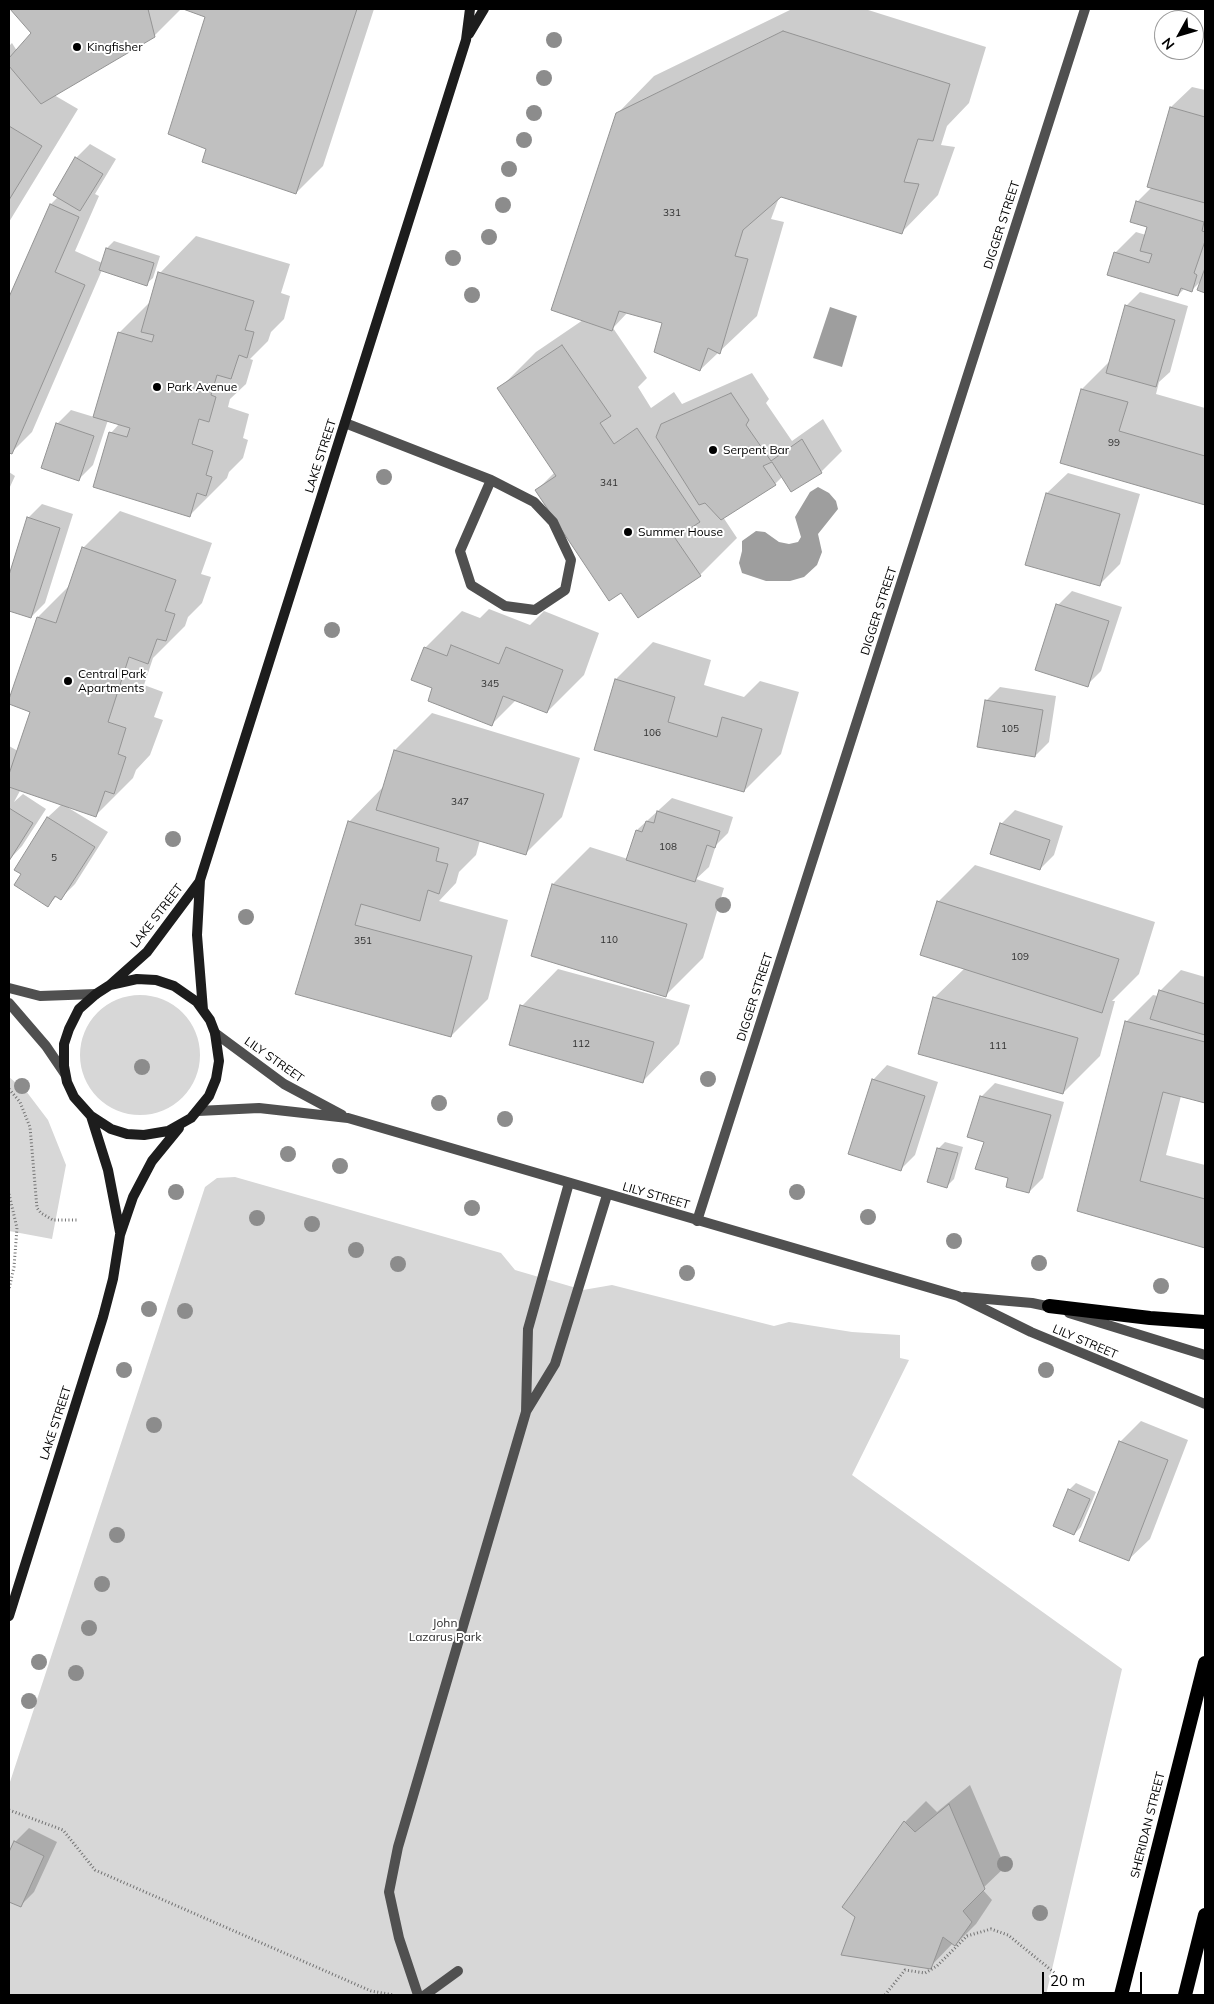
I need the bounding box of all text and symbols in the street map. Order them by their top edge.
north arrow [1154,10,1204,60]
text: N [1158,34,1178,54]
place label: Kingfisher [87,40,142,54]
marker: Kingfisher [71,41,83,53]
street label: DIGGER STREET [981,179,1023,271]
house number: 331 [663,207,681,219]
place label: Park Avenue [167,380,237,394]
marker: Park Avenue [151,381,163,393]
street label: LAKE STREET [302,417,340,495]
house number: 99 [1108,437,1120,449]
place label: Serpent Bar [723,443,789,457]
marker: Serpent Bar [707,444,719,456]
house number: 341 [600,477,618,489]
place label: Summer House [638,525,723,539]
marker: Summer House [622,526,634,538]
street label: DIGGER STREET [858,565,900,657]
place label: Central Park Apartments [78,667,146,695]
marker: Central Park Apartments [62,675,74,687]
house number: 345 [481,678,499,690]
house number: 105 [1001,723,1019,735]
house number: 106 [643,727,661,739]
house number: 347 [451,796,469,808]
house number: 108 [659,841,677,853]
house number: 5 [51,852,57,864]
street label: LAKE STREET [128,881,186,951]
house number: 110 [600,934,618,946]
house number: 351 [354,935,372,947]
street label: DIGGER STREET [734,951,776,1043]
house number: 109 [1011,951,1029,963]
street label: LILY STREET [242,1034,306,1086]
house number: 112 [572,1038,590,1050]
house number: 111 [989,1040,1007,1052]
street label: LILY STREET [621,1180,691,1212]
street label: LILY STREET [1050,1322,1120,1362]
street label: LAKE STREET [37,1384,75,1462]
park label: John Lazarus Park [409,1616,481,1644]
street label: SHERIDAN STREET [1128,1770,1168,1880]
scale bar [1044,1962,1144,1994]
text: 20 m [1050,1971,1085,1990]

